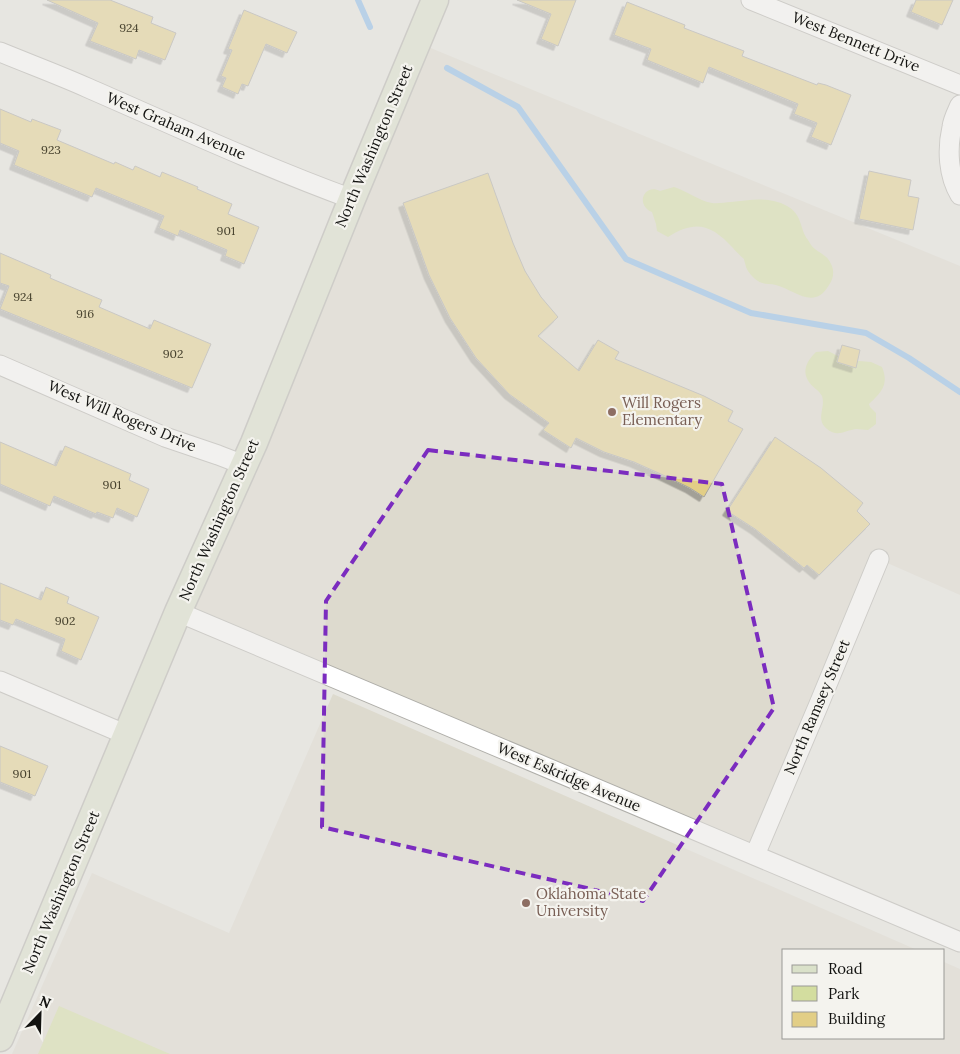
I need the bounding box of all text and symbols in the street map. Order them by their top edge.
street label: West Bennett Drive [790,7,923,76]
house number: 924 [119,20,139,35]
street label: North Washington Street [331,61,417,230]
street label: West Graham Avenue [104,88,249,164]
house number: 923 [41,142,61,157]
house number: 901 [217,223,235,238]
house number: 924 [13,289,33,304]
house number: 916 [76,306,94,321]
house number: 902 [163,346,183,361]
street label: West Will Rogers Drive [45,376,199,455]
place label: Will Rogers Elementary [622,393,702,429]
marker: Will Rogers Elementary [606,406,618,418]
street label: North Washington Street [174,436,263,604]
house number: 901 [103,477,121,492]
house number: 902 [55,613,75,628]
street label: North Ramsey Street [779,636,854,777]
street label: West Eskridge Avenue [494,738,644,815]
house number: 901 [13,766,31,781]
street label: North Washington Street [18,807,104,976]
place label: Oklahoma State University [536,884,646,920]
marker: Oklahoma State University [520,897,532,909]
legend [782,949,945,1039]
text: Road [828,959,863,978]
text: Park [828,984,859,1003]
north arrow [15,989,65,1039]
text: N [37,992,54,1013]
text: Building [828,1009,886,1028]

